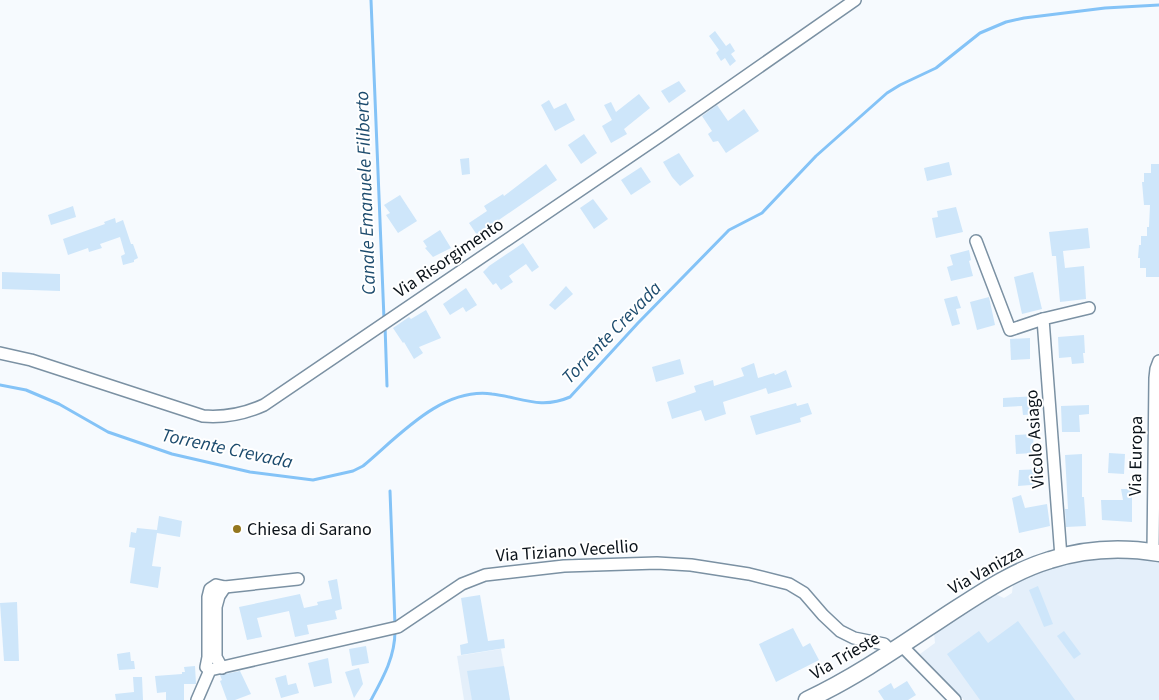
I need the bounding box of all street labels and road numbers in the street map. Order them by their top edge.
street label: Via Risorgimento [389,212,509,304]
street label: Vicolo Asiago [1019,389,1051,489]
street label: Via Europa [1123,416,1149,496]
street label: Via Tiziano Vecellio [495,534,639,568]
street label: Via Vanizza [944,539,1028,601]
street label: Via Trieste [806,626,885,686]

